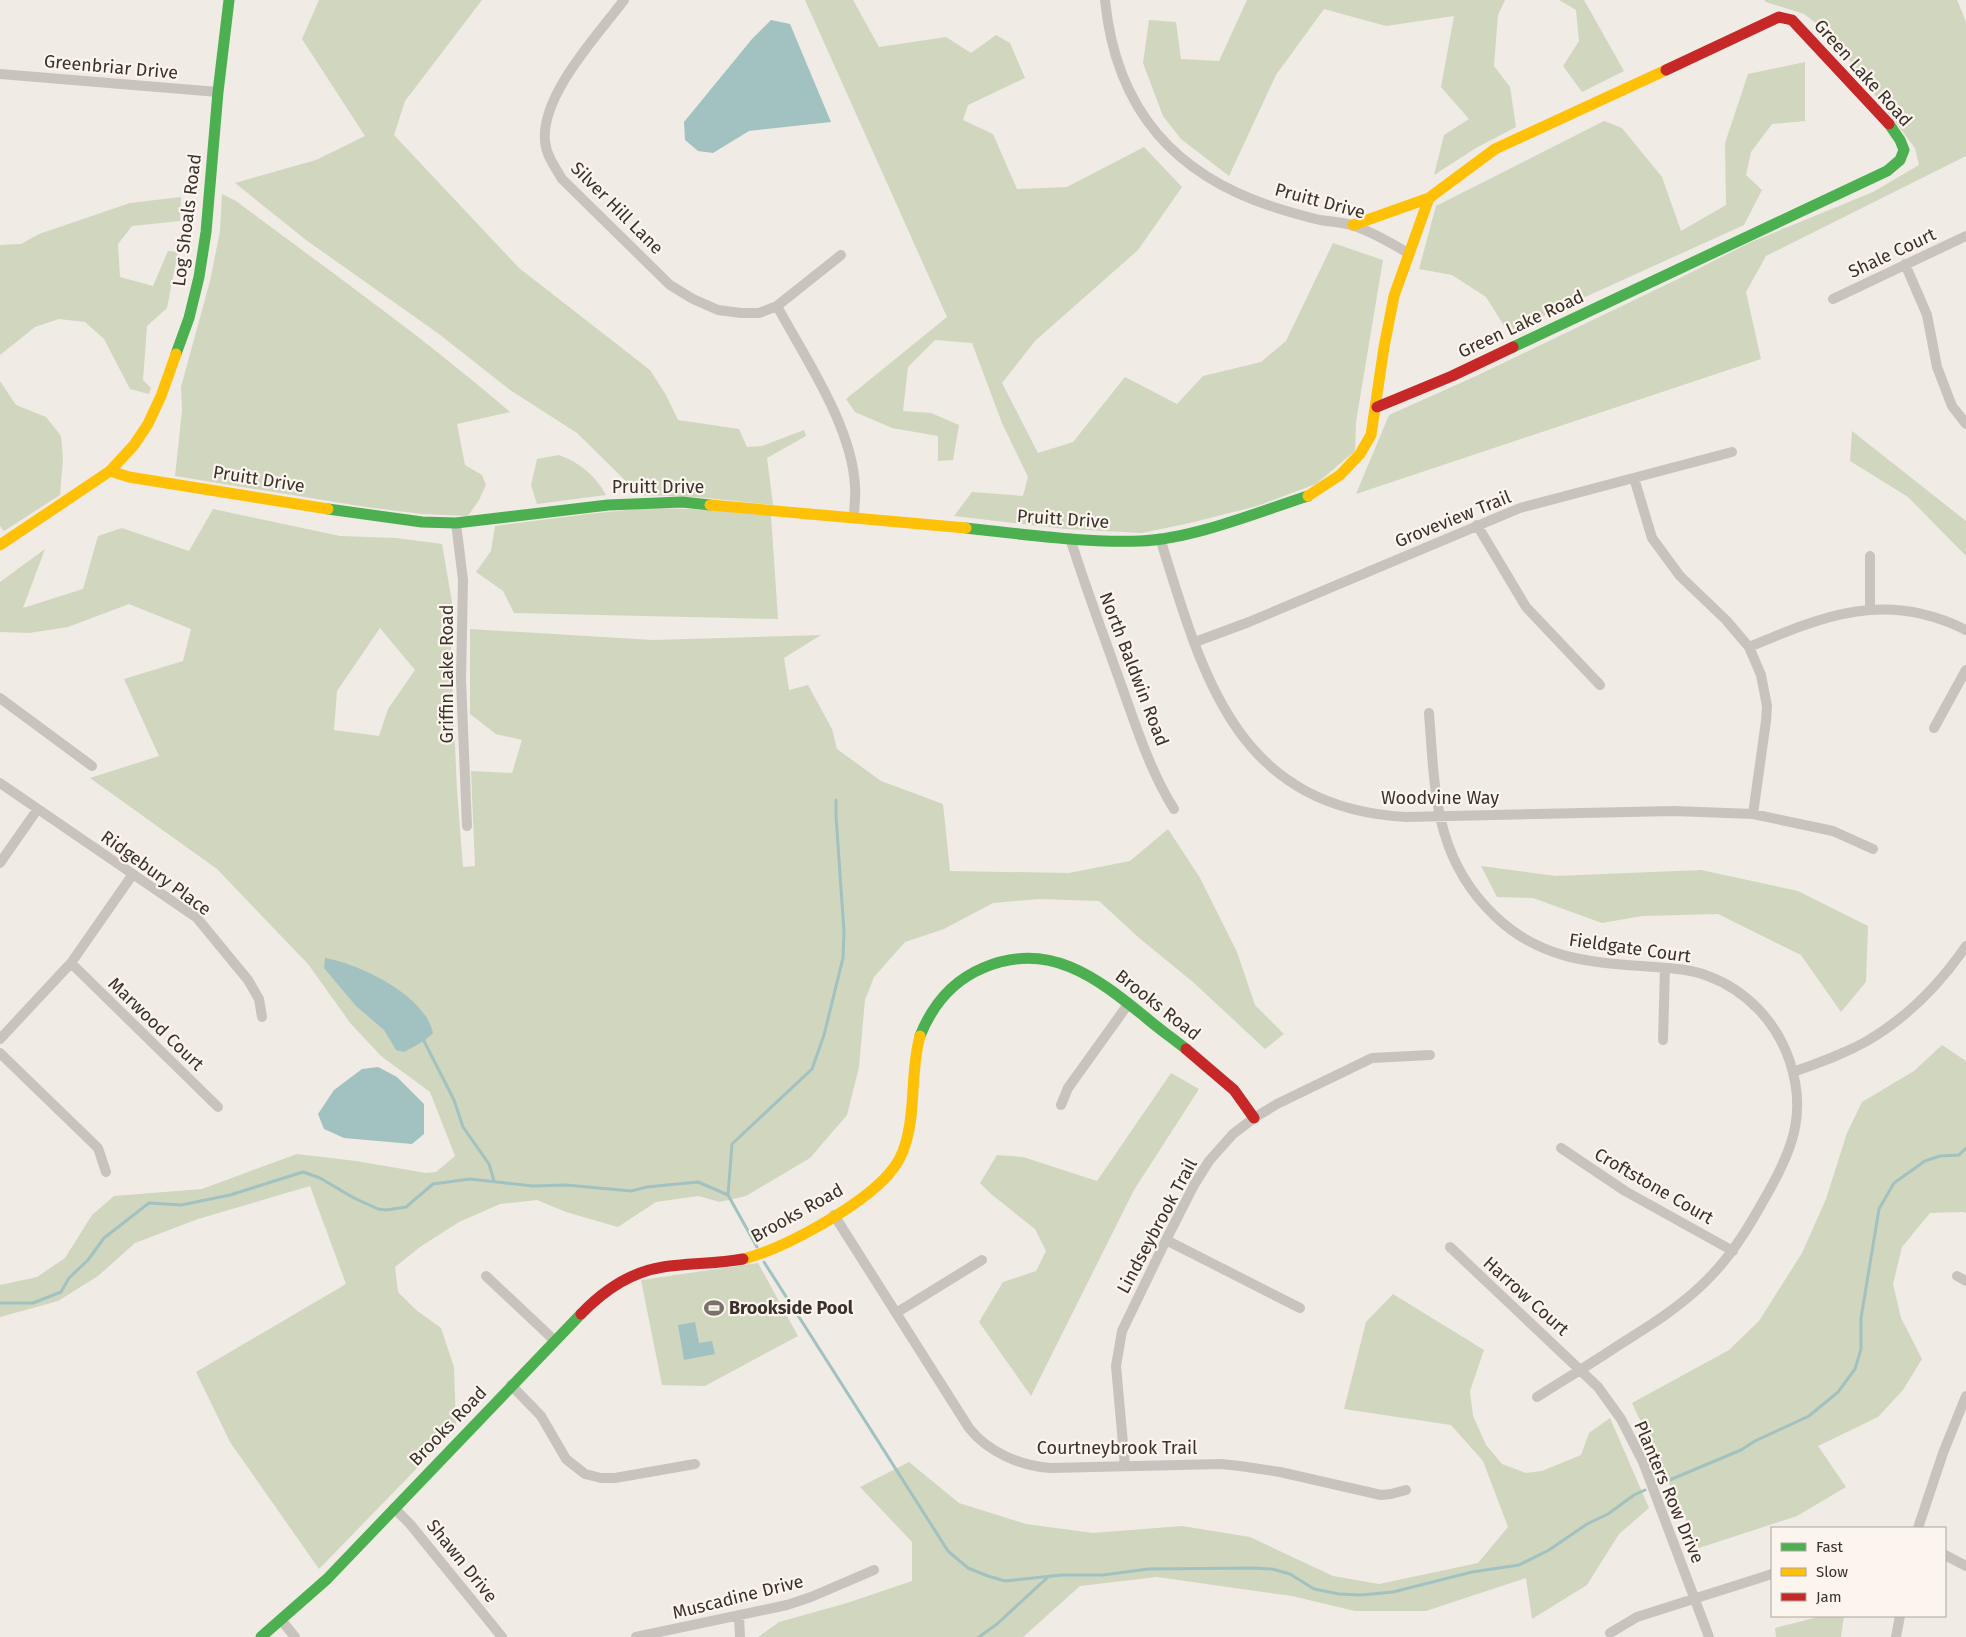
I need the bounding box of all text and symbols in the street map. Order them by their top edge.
street label: Green Lake Road [1809,15,1917,131]
street label: Greenbriar Drive [43,50,179,84]
street label: Log Shoals Road [168,152,206,288]
street label: Silver Hill Lane [566,157,668,259]
street label: Pruitt Drive [1272,178,1368,224]
street label: Shale Court [1845,223,1940,283]
street label: Green Lake Road [1455,285,1587,363]
street label: Pruitt Drive [212,461,306,497]
street label: Pruitt Drive [612,476,704,498]
street label: Groveview Trail [1392,486,1514,552]
street label: Pruitt Drive [1016,505,1110,533]
street label: North Baldwin Road [1095,589,1173,749]
street label: Griffin Lake Road [436,605,458,743]
street label: Woodvine Way [1381,787,1499,809]
street label: Ridgebury Place [97,826,215,920]
street label: Fieldgate Court [1568,929,1693,968]
street label: Brooks Road [1111,965,1205,1045]
street label: Marwood Court [104,973,209,1075]
street label: Croftstone Court [1591,1143,1718,1229]
street label: Lindseybrook Trail [1112,1155,1202,1297]
street label: Brooks Road [747,1179,847,1247]
street label: Harrow Court [1479,1252,1574,1341]
sports icon: Brookside Pool [703,1297,725,1319]
place label: Brookside Pool [729,1297,854,1319]
street label: Brooks Road [405,1382,491,1470]
street label: Planters Row Drive [1629,1417,1709,1567]
street label: Courtneybrook Trail [1037,1437,1197,1459]
street label: Shawn Drive [422,1515,502,1607]
legend [1771,1527,1946,1617]
text: Fast [1816,1538,1843,1556]
text: Slow [1816,1563,1848,1581]
street label: Muscadine Drive [670,1570,806,1624]
text: Jam [1816,1588,1842,1606]

